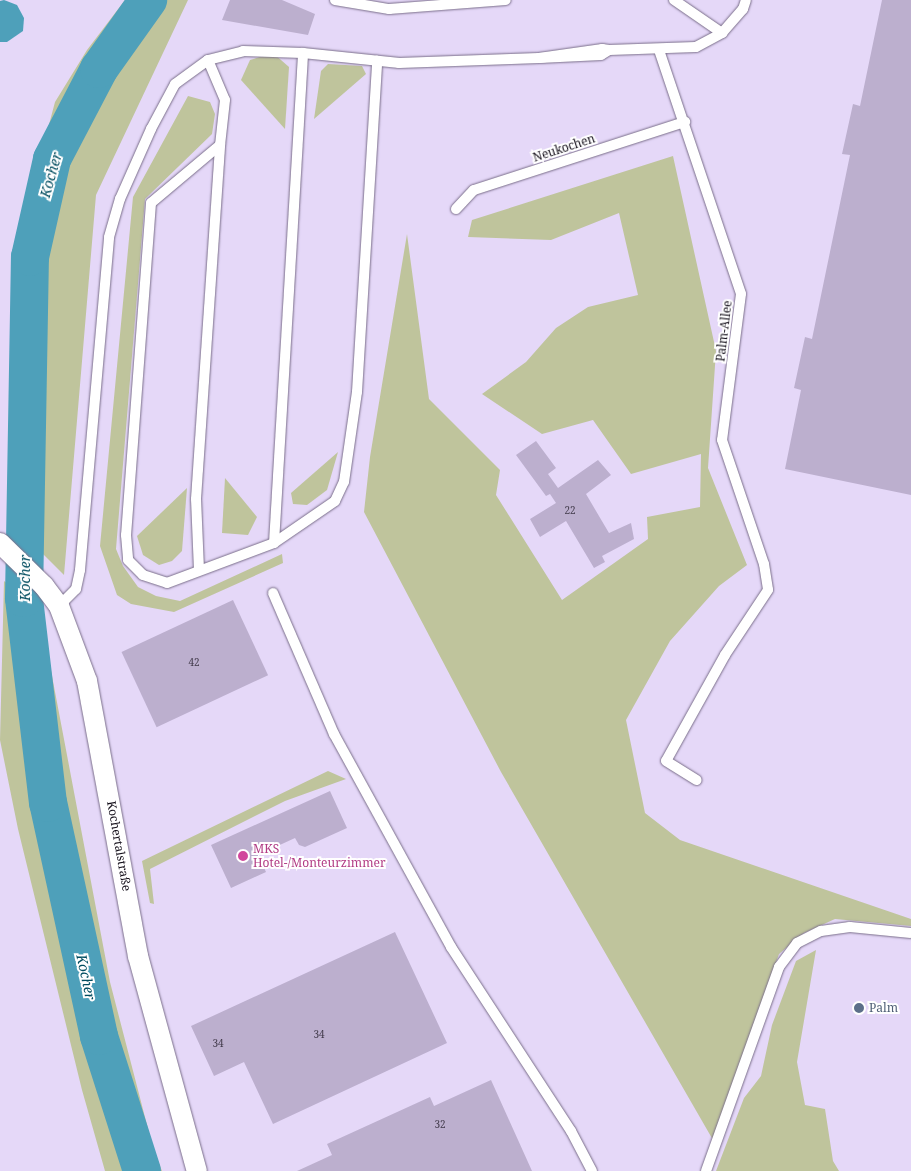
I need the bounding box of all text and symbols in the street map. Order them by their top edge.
street label: Neukochen [531,131,597,165]
water label: Kocher [37,150,65,200]
street label: Palm-Allee [713,300,735,362]
house number: 22 [564,505,576,517]
water label: Kocher [17,555,33,601]
house number: 42 [188,657,200,669]
street label: Kochertalstraße [104,800,134,892]
place label: MKS Hotel-/Monteurzimmer [253,842,386,870]
marker: MKS Hotel-/Monteurzimmer [237,850,249,862]
water label: Kocher [73,953,99,1001]
place label: Palm [869,1001,898,1015]
marker: Palm [853,1002,865,1014]
house number: 34 [313,1029,325,1041]
house number: 34 [212,1038,224,1050]
house number: 32 [434,1119,446,1131]

